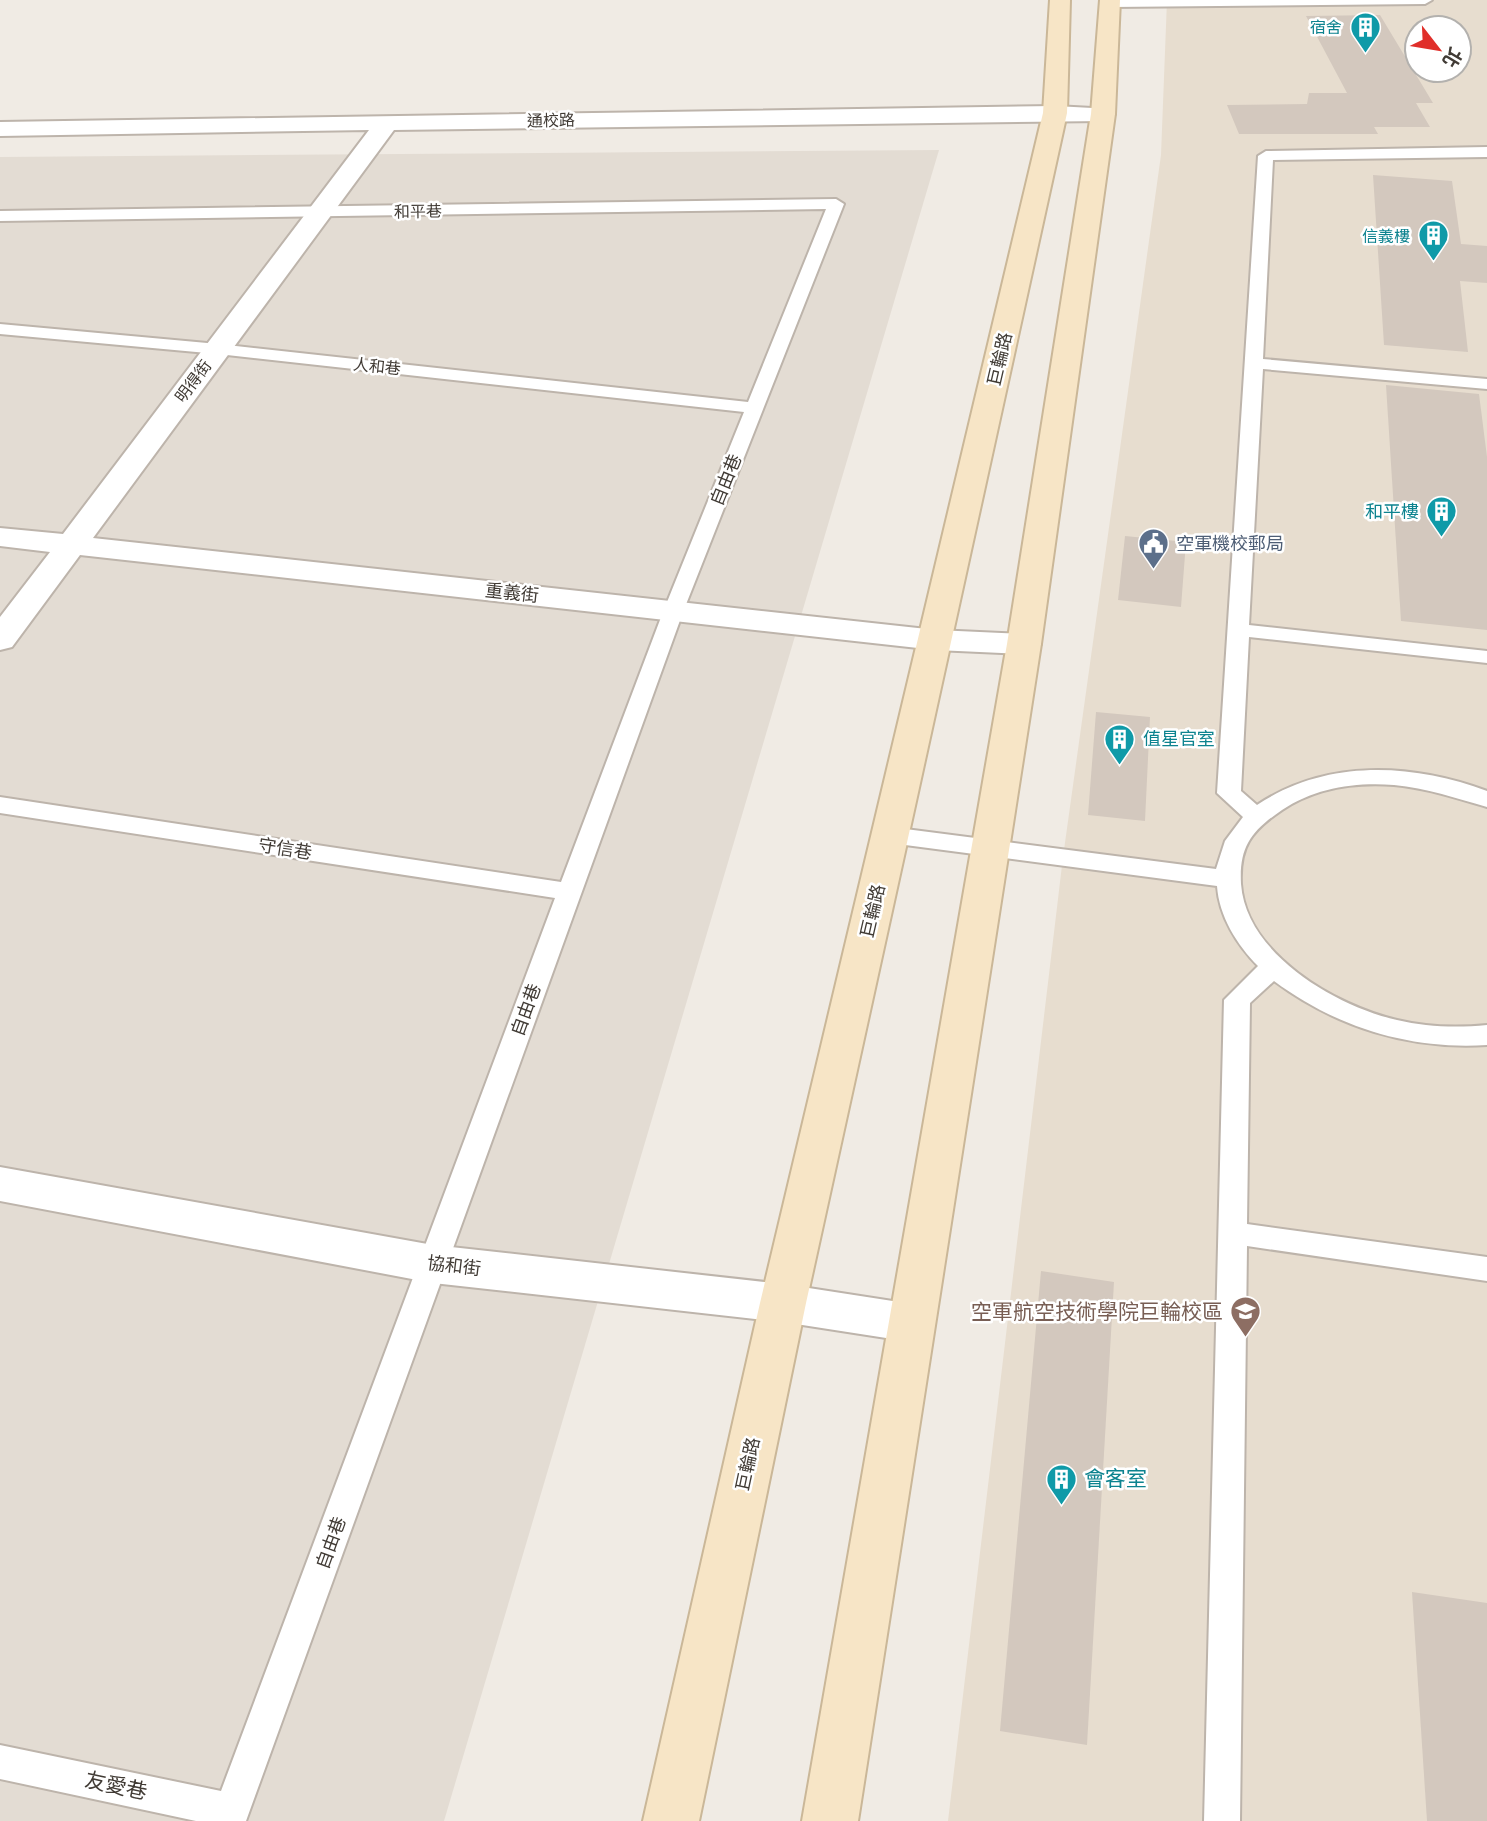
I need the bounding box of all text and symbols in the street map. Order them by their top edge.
building icon: 宿舍 [1348,10,1382,54]
north arrow [1403,14,1473,84]
place label: 宿舍 [1310,16,1342,38]
text: 北 [1437,43,1469,73]
street label: 通校路 [527,109,575,131]
street label: 和平巷 [394,200,442,222]
building icon: 信義樓 [1416,219,1450,263]
place label: 信義樓 [1362,225,1410,247]
street label: 巨輪路 [981,330,1017,388]
street label: 人和巷 [352,353,402,379]
street label: 明得街 [170,355,216,407]
street label: 自由巷 [704,450,746,509]
building icon: 和平樓 [1425,495,1459,539]
place label: 和平樓 [1365,499,1419,523]
public building icon: 空軍機校郵局 [1136,527,1170,571]
place label: 空軍機校郵局 [1176,531,1284,555]
street label: 重義街 [484,577,540,607]
building icon: 值星官室 [1103,722,1137,766]
place label: 值星官室 [1143,726,1215,750]
street label: 守信巷 [257,832,314,864]
street label: 巨輪路 [854,882,890,940]
street label: 自由巷 [505,980,546,1039]
street label: 協和街 [426,1250,482,1280]
school or university icon: 空軍航空技術學院巨輪校區 [1229,1295,1263,1339]
place label: 空軍航空技術學院巨輪校區 [971,1297,1223,1325]
street label: 巨輪路 [730,1435,764,1493]
building icon: 會客室 [1044,1462,1078,1506]
place label: 會客室 [1084,1464,1147,1492]
street label: 自由巷 [310,1513,351,1572]
street label: 友愛巷 [82,1765,150,1805]

